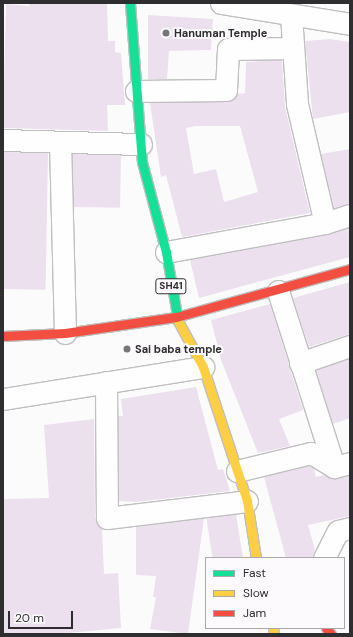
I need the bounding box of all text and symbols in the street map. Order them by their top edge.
place label: Hanuman Temple [174,26,267,40]
marker: Hanuman Temple [161,28,171,38]
road number: SH41 [155,278,187,294]
place label: Sai baba temple [135,342,222,356]
marker: Sai baba temple [122,344,132,354]
legend [205,557,345,629]
text: Fast [243,565,266,581]
text: Slow [243,585,269,601]
scale bar [10,603,75,629]
text: Jam [243,605,266,621]
text: 20 m [15,610,44,626]

